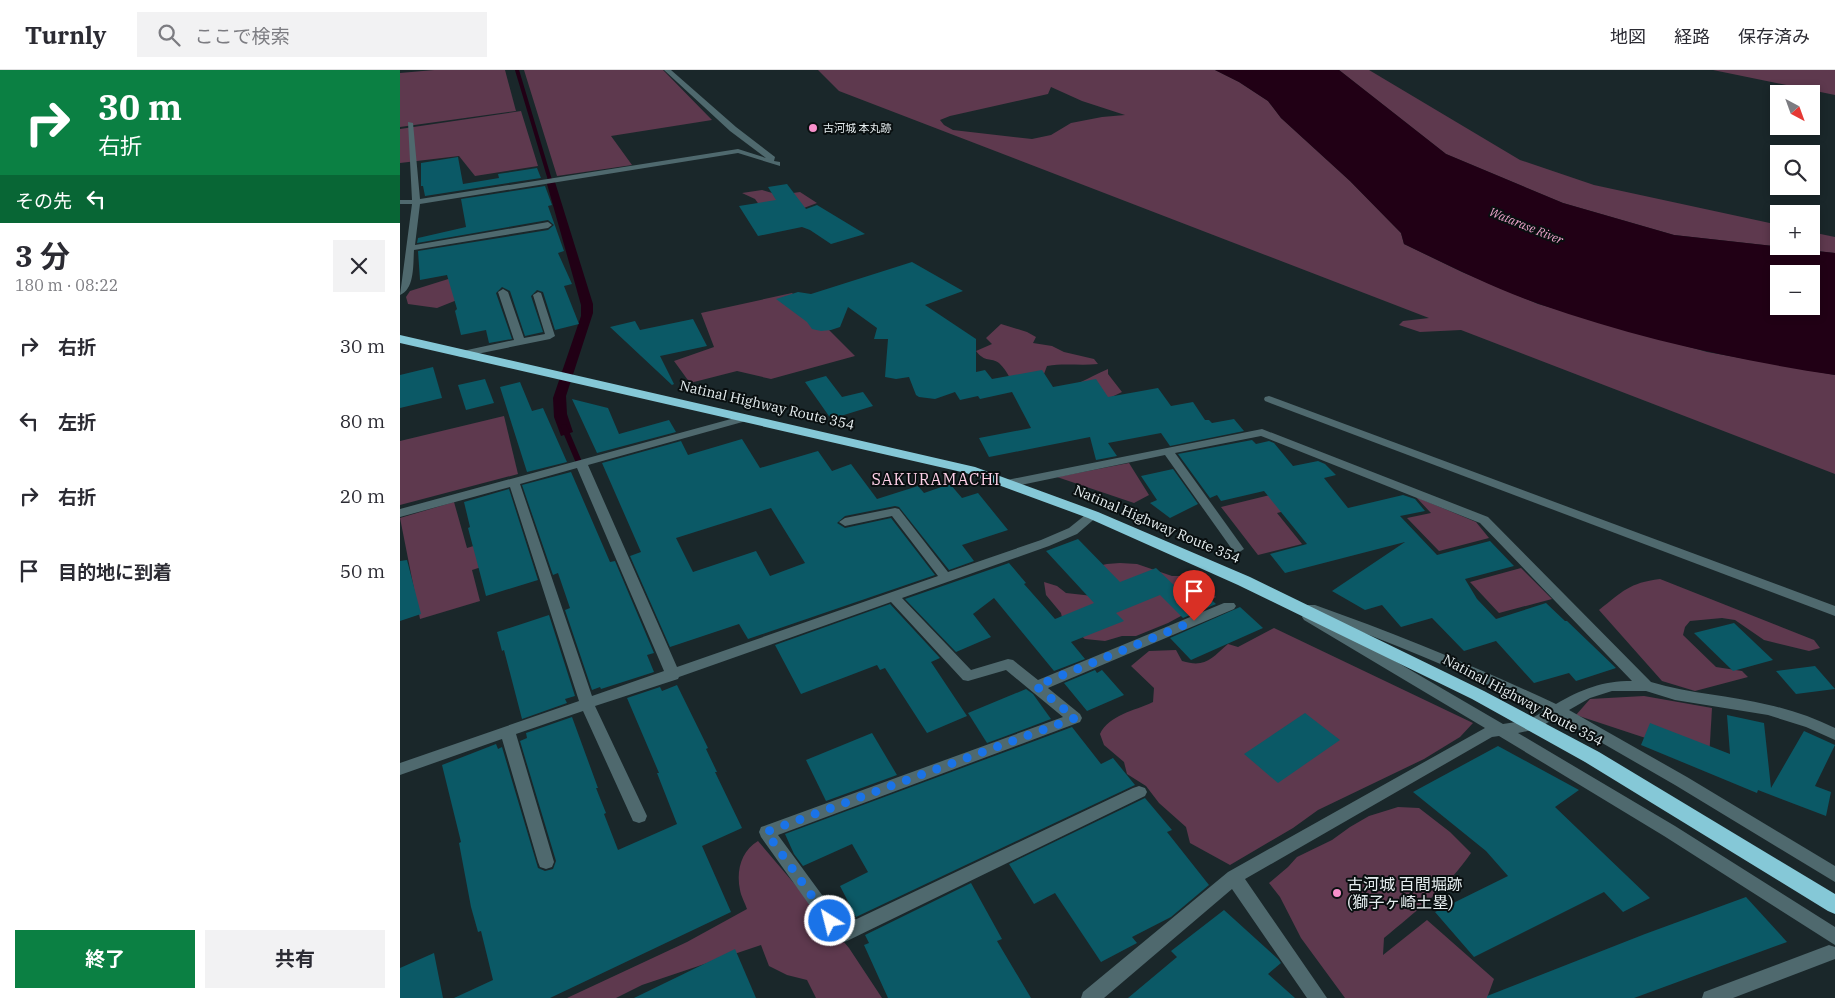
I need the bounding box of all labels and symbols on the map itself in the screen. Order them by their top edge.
north arrow [1770,85,1820,135]
place label: 古河城 本丸跡 [823,121,892,135]
marker: 古河城 本丸跡 [807,122,819,134]
water label: Watarase River [1487,204,1566,247]
street label: Natinal Highway Route 354 [678,376,856,434]
district label: SAKURAMACHI [871,469,1001,489]
street label: Natinal Highway Route 354 [1071,481,1243,567]
pin [1173,570,1215,621]
street label: Natinal Highway Route 354 [1440,650,1606,750]
place label: 古河城 百間堀跡 (獅子ヶ崎土塁) [1347,874,1463,912]
marker: 古河城 百間堀跡 (獅子ヶ崎土塁) [1331,887,1343,899]
position arrow [803,894,855,946]

